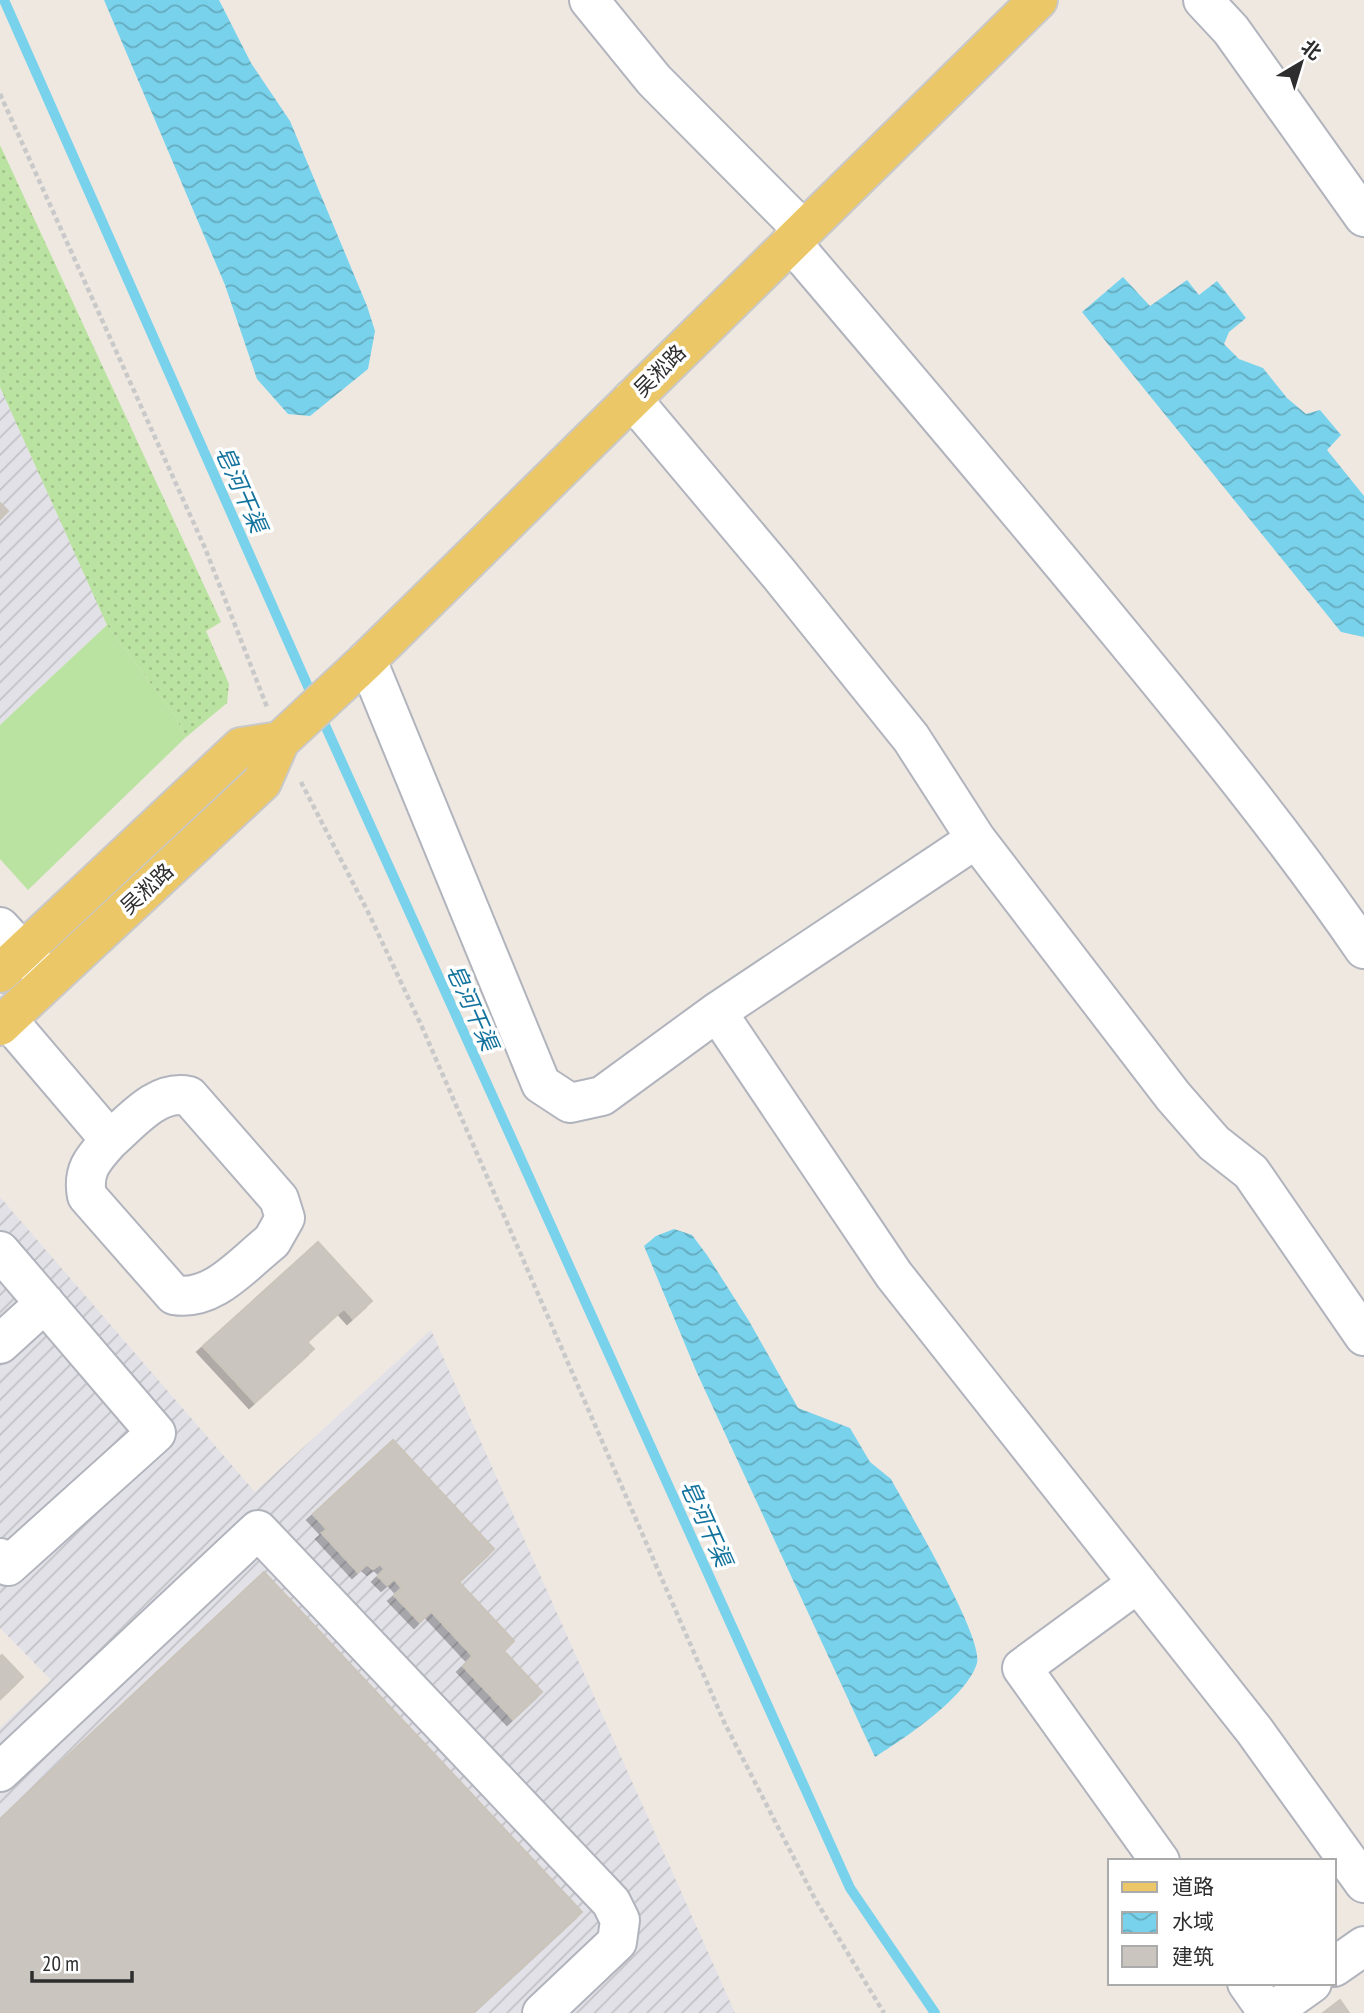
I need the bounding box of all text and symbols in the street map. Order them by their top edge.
north arrow [1266,28,1336,98]
text: 北 [1297,34,1326,65]
street label: 吴淞路 [628,339,691,402]
water label: 皂河干渠 [210,441,275,539]
street label: 吴淞路 [114,857,179,920]
water label: 皂河干渠 [441,959,506,1057]
water label: 皂河干渠 [675,1475,740,1573]
legend [1108,1859,1336,1985]
text: 道路 [1172,1873,1214,1900]
text: 水域 [1172,1908,1214,1935]
scale bar [32,1940,131,1984]
text: 建筑 [1172,1943,1214,1970]
text: 20 m [42,1950,79,1977]

